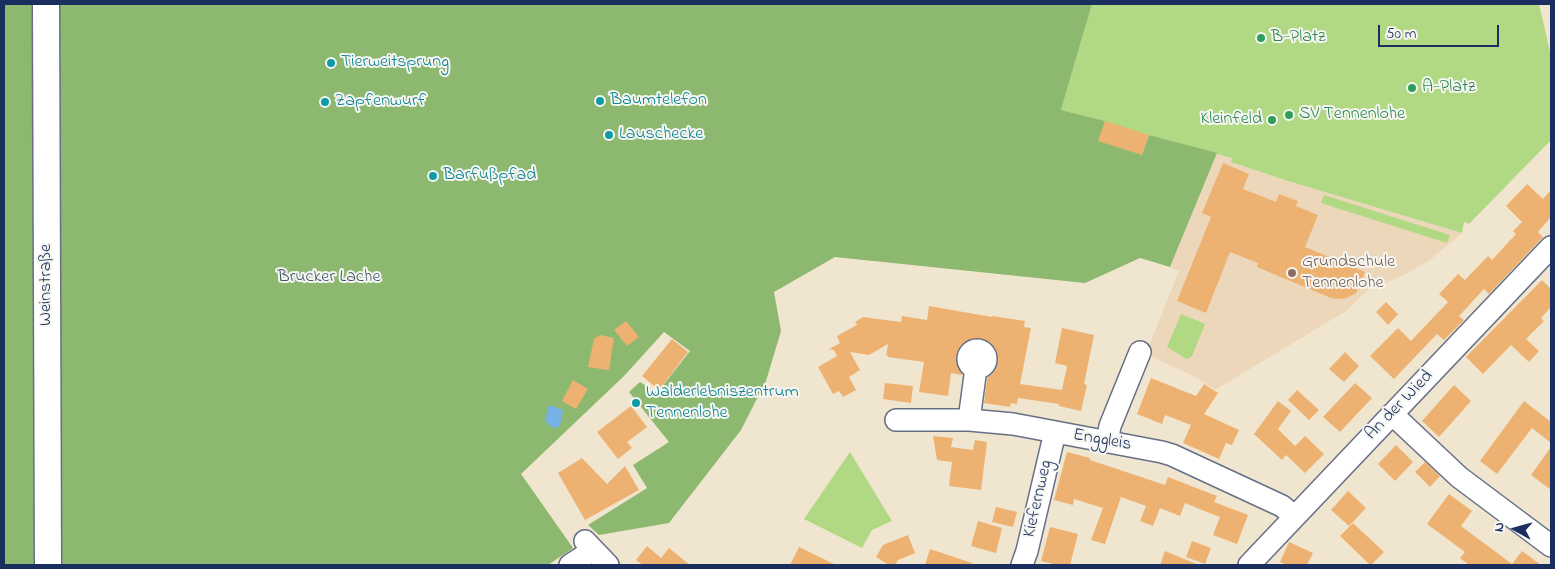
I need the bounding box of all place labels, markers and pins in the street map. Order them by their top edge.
place label: B-Platz [1271,27,1326,49]
marker: B-Platz [1255,32,1267,44]
place label: Tierweitsprung [341,52,449,74]
marker: Tierweitsprung [325,57,337,69]
place label: A-Platz [1422,77,1476,99]
marker: A-Platz [1406,82,1418,94]
place label: Baumtelefon [610,90,707,112]
place label: Zapfenwurf [335,91,426,113]
marker: Baumtelefon [594,95,606,107]
marker: Zapfenwurf [319,96,331,108]
place label: SV Tennenlohe [1299,104,1405,126]
place label: Kleinfeld [1201,109,1262,131]
marker: SV Tennenlohe [1283,109,1295,121]
marker: Kleinfeld [1266,114,1278,126]
place label: Lauschecke [619,124,703,146]
marker: Lauschecke [603,129,615,141]
place label: Barfußpfad [443,165,536,187]
marker: Barfußpfad [427,170,439,182]
place label: Grundschule Tennenlohe [1302,252,1395,294]
marker: Grundschule Tennenlohe [1286,267,1298,279]
place label: Walderlebniszentrum Tennenlohe [646,382,799,424]
marker: Walderlebniszentrum Tennenlohe [630,397,642,409]

